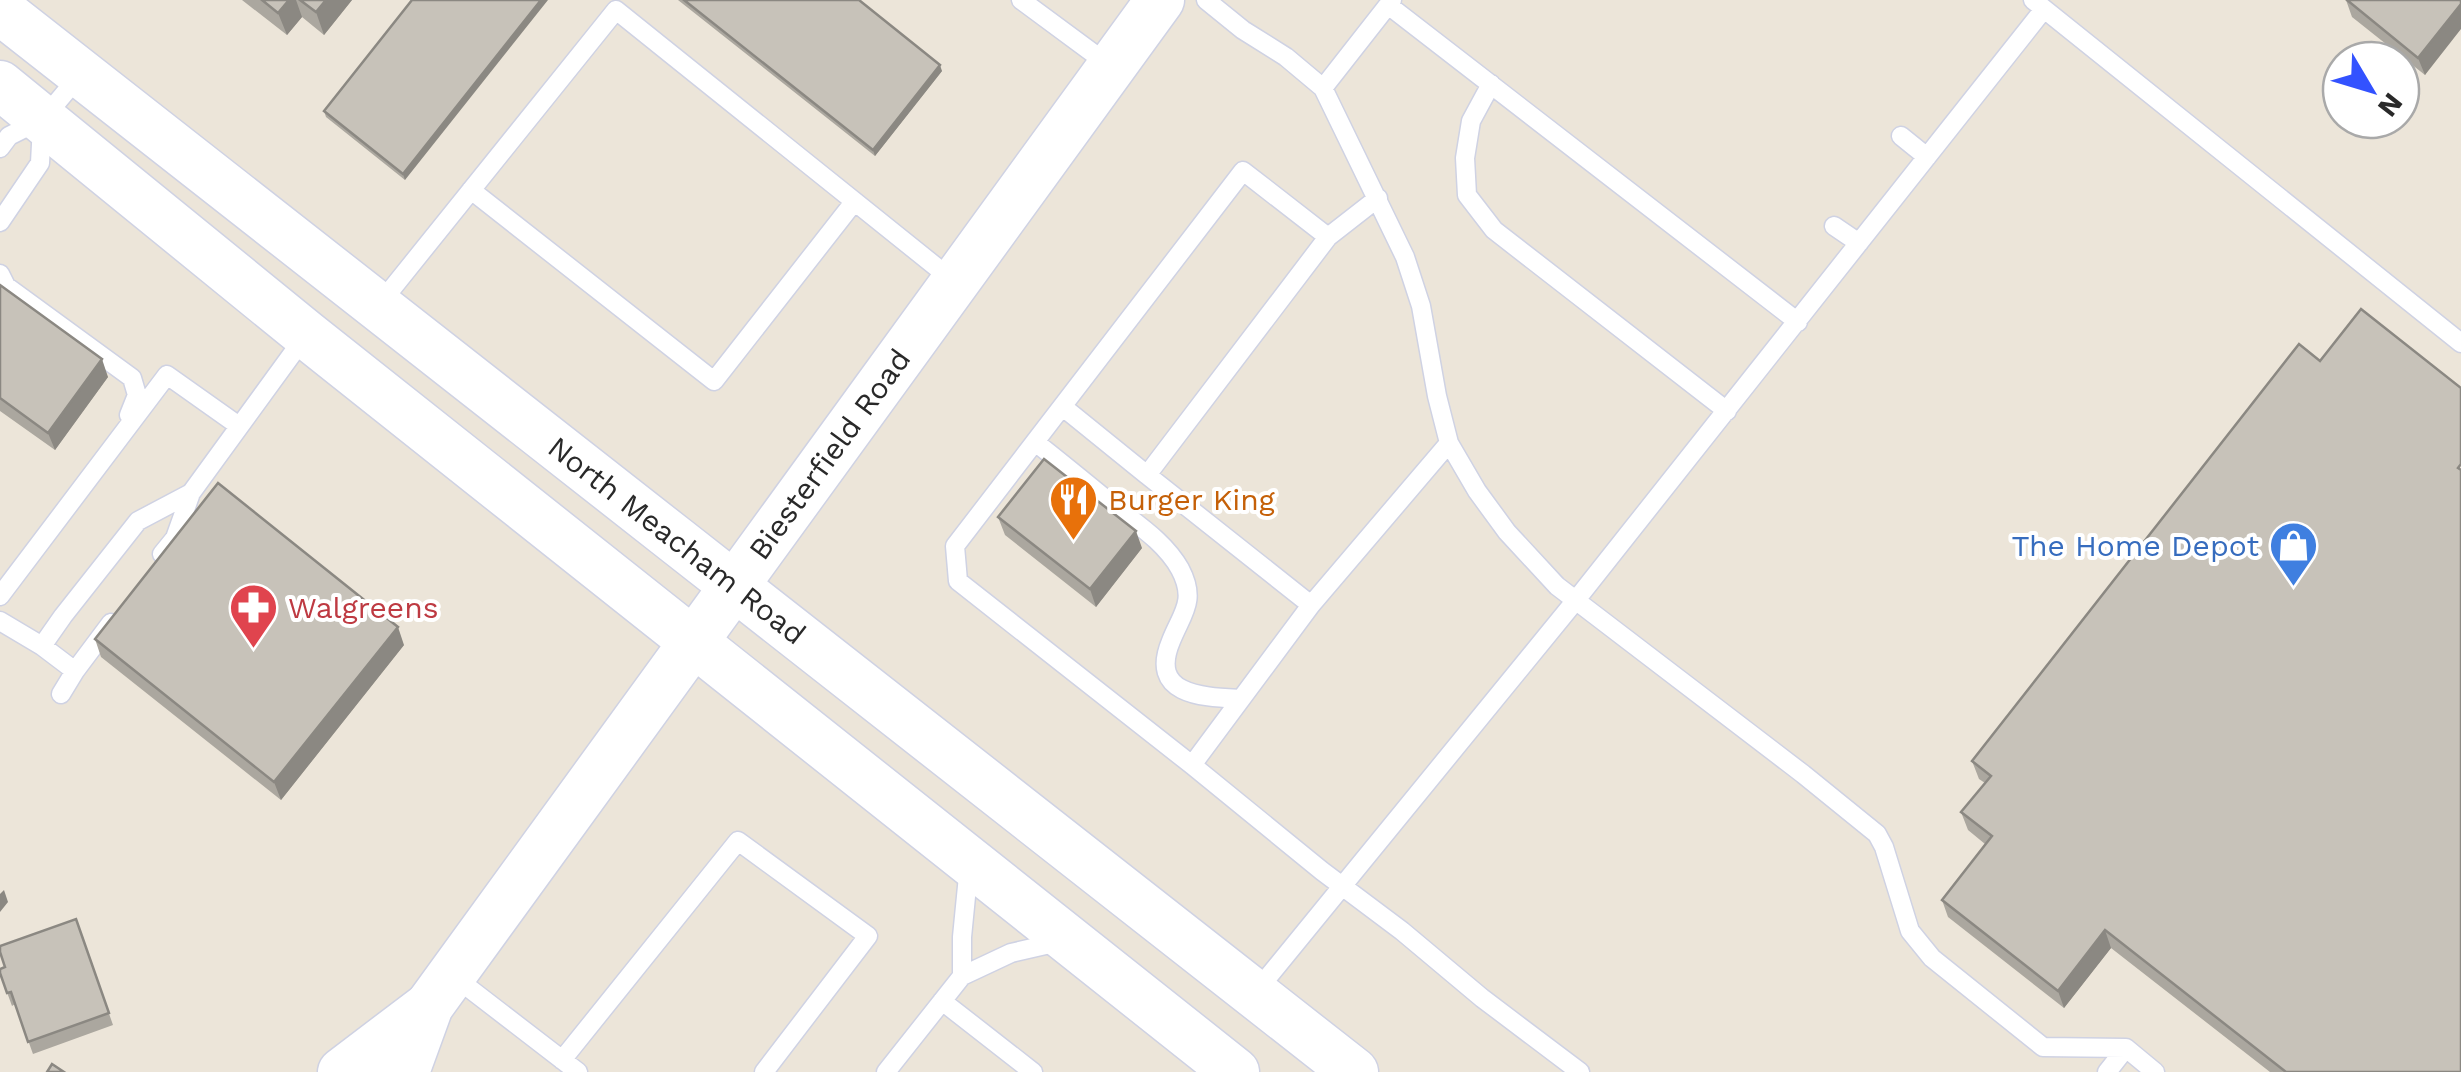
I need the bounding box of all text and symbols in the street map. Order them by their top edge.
north arrow [2321,40,2421,140]
text: N [2371,87,2410,123]
street label: Biesterfield Road [741,342,917,566]
street label: North Meacham Road [541,429,813,651]
restaurant icon: Burger King [1047,474,1099,542]
place label: Burger King [1108,482,1275,517]
shop icon: The Home Depot [2268,520,2320,588]
place label: The Home Depot [2011,528,2259,563]
pharmacy icon: Walgreens [227,582,279,650]
place label: Walgreens [288,590,439,625]

